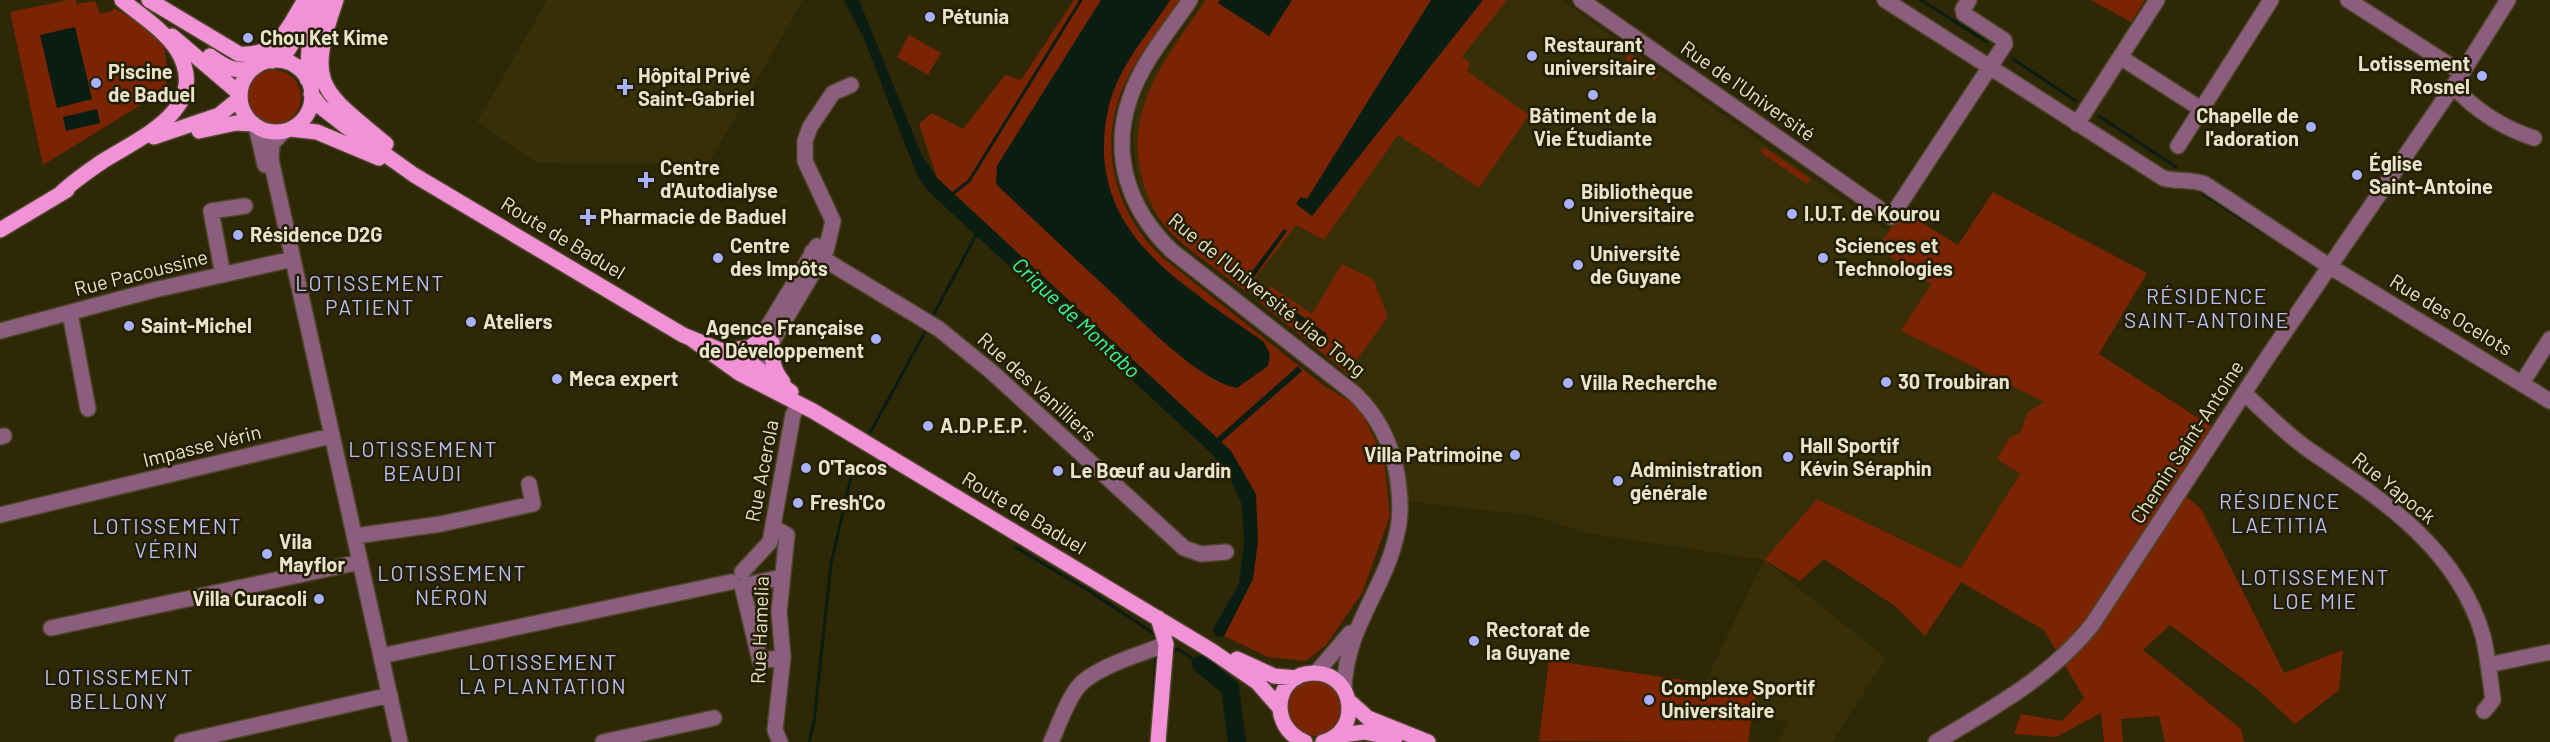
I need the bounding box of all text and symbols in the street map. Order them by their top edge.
place label: Pétunia [942,4,1009,28]
marker: Pétunia [923,10,937,24]
place label: Chou Ket Kime [260,25,388,49]
marker: Chou Ket Kime [241,31,255,45]
place label: Restaurant universitaire [1544,32,1656,79]
street label: Rue de l'Université [1677,35,1820,146]
marker: Restaurant universitaire [1525,49,1539,63]
place label: Lotissement Rosnel [2358,51,2470,98]
place label: Piscine de Baduel [108,59,195,106]
place label: Hôpital Privé Saint-Gabriel [638,63,755,110]
marker: Lotissement Rosnel [2475,69,2489,83]
marker: Piscine de Baduel [89,76,103,90]
marker: Hôpital Privé Saint-Gabriel [616,78,634,96]
marker: Bâtiment de la Vie Étudiante [1586,88,1600,102]
place label: Bâtiment de la Vie Étudiante [1529,103,1657,150]
place label: Chapelle de l'adoration [2196,103,2299,150]
marker: Chapelle de l'adoration [2304,120,2318,134]
place label: Église Saint-Antoine [2369,151,2493,198]
place label: Centre d'Autodialyse [660,155,778,202]
marker: Église Saint-Antoine [2350,168,2364,182]
marker: Centre d'Autodialyse [637,171,655,189]
place label: Bibliothèque Universitaire [1581,179,1695,226]
street label: Route de Baduel [497,191,630,284]
marker: Bibliothèque Universitaire [1562,197,1576,211]
place label: I.U.T. de Kourou [1804,201,1940,225]
place label: Pharmacie de Baduel [600,204,786,228]
street label: Rue de l'Université Jiao Tong [1164,207,1371,381]
marker: I.U.T. de Kourou [1785,207,1799,221]
marker: Pharmacie de Baduel [581,210,595,224]
place label: Résidence D2G [250,222,382,246]
marker: Résidence D2G [231,228,245,242]
place label: Centre des Impôts [730,233,828,280]
place label: Sciences et Technologies [1835,233,1953,280]
place label: Université de Guyane [1590,241,1681,288]
street label: Rue Pacoussine [71,244,210,300]
marker: Centre des Impôts [711,251,725,265]
water label: Crique de Montabo [1008,251,1146,382]
marker: Sciences et Technologies [1816,251,1830,265]
marker: Université de Guyane [1571,258,1585,272]
street label: Rue des Ocelots [2386,268,2517,360]
district label: LOTISSEMENT PATIENT [295,270,445,319]
district label: RÉSIDENCE SAINT-ANTOINE [2124,283,2290,332]
place label: Ateliers [483,309,553,333]
place label: Saint-Michel [141,313,252,337]
marker: Ateliers [464,315,478,329]
place label: Agence Française de Développement [699,315,864,362]
marker: Saint-Michel [122,319,136,333]
street label: Rue des Vanilliers [973,327,1102,446]
marker: Agence Française de Développement [869,332,883,346]
street label: Chemin Saint-Antoine [2124,355,2248,528]
place label: Meca expert [569,366,678,390]
place label: 30 Troubiran [1898,369,2010,393]
place label: Villa Recherche [1580,370,1717,394]
marker: Meca expert [550,372,564,386]
marker: 30 Troubiran [1879,375,1893,389]
marker: Villa Recherche [1561,376,1575,390]
place label: A.D.P.E.P. [940,413,1028,437]
street label: Rue Acerola [739,418,783,524]
street label: Impasse Vérin [140,419,263,471]
marker: A.D.P.E.P. [921,419,935,433]
place label: Hall Sportif Kévin Séraphin [1800,433,1932,480]
district label: LOTISSEMENT BEAUDI [348,436,498,485]
place label: Villa Patrimoine [1364,442,1503,466]
street label: Rue Yapock [2348,446,2441,528]
marker: Villa Patrimoine [1508,448,1522,462]
marker: Hall Sportif Kévin Séraphin [1781,450,1795,464]
place label: O'Tacos [818,455,887,479]
place label: Administration générale [1630,457,1763,504]
place label: Le Bœuf au Jardin [1070,458,1231,482]
marker: O'Tacos [799,461,813,475]
marker: Le Bœuf au Jardin [1051,464,1065,478]
street label: Route de Baduel [958,466,1091,559]
marker: Administration générale [1611,474,1625,488]
district label: RÉSIDENCE LAETITIA [2219,488,2341,537]
place label: Fresh'Co [810,490,886,514]
marker: Fresh'Co [791,496,805,510]
district label: LOTISSEMENT VÉRIN [92,513,242,562]
place label: Vila Mayflor [279,529,345,576]
marker: Vila Mayflor [260,547,274,561]
district label: LOTISSEMENT NÉRON [377,560,527,609]
district label: LOTISSEMENT LOE MIE [2240,564,2390,613]
street label: Rue Hamelia [745,576,773,684]
place label: Villa Curacoli [192,586,307,610]
marker: Villa Curacoli [312,592,326,606]
place label: Rectorat de la Guyane [1486,617,1590,664]
marker: Rectorat de la Guyane [1467,634,1481,648]
district label: LOTISSEMENT LA PLANTATION [459,649,627,698]
district label: LOTISSEMENT BELLONY [44,664,194,713]
place label: Complexe Sportif Universitaire [1661,675,1815,722]
marker: Complexe Sportif Universitaire [1642,693,1656,707]

